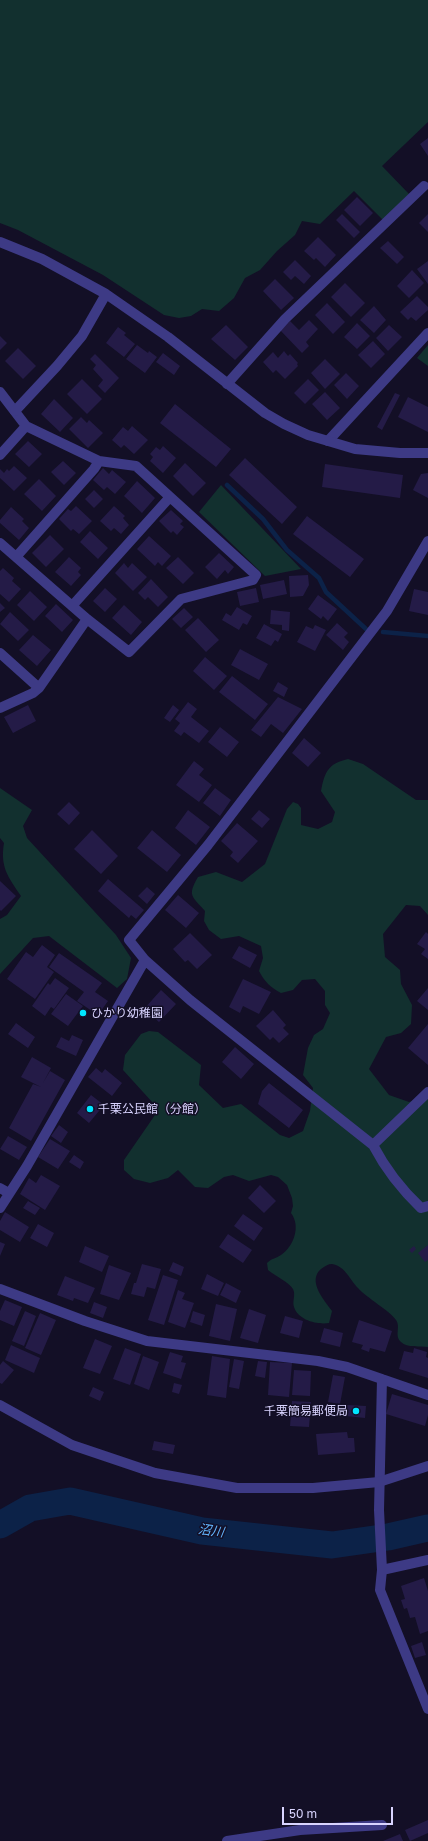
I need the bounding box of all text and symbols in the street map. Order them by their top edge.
place label: ひかり幼稚園 [91,1006,163,1020]
marker: ひかり幼稚園 [78,1008,88,1018]
place label: 千栗公民館（分館） [98,1102,206,1116]
marker: 千栗公民館（分館） [85,1104,95,1114]
place label: 千栗簡易郵便局 [264,1404,348,1418]
marker: 千栗簡易郵便局 [351,1406,361,1416]
water label: 沼川 [197,1521,225,1541]
scale bar [284,1799,395,1825]
text: 50 m [289,1806,317,1821]

